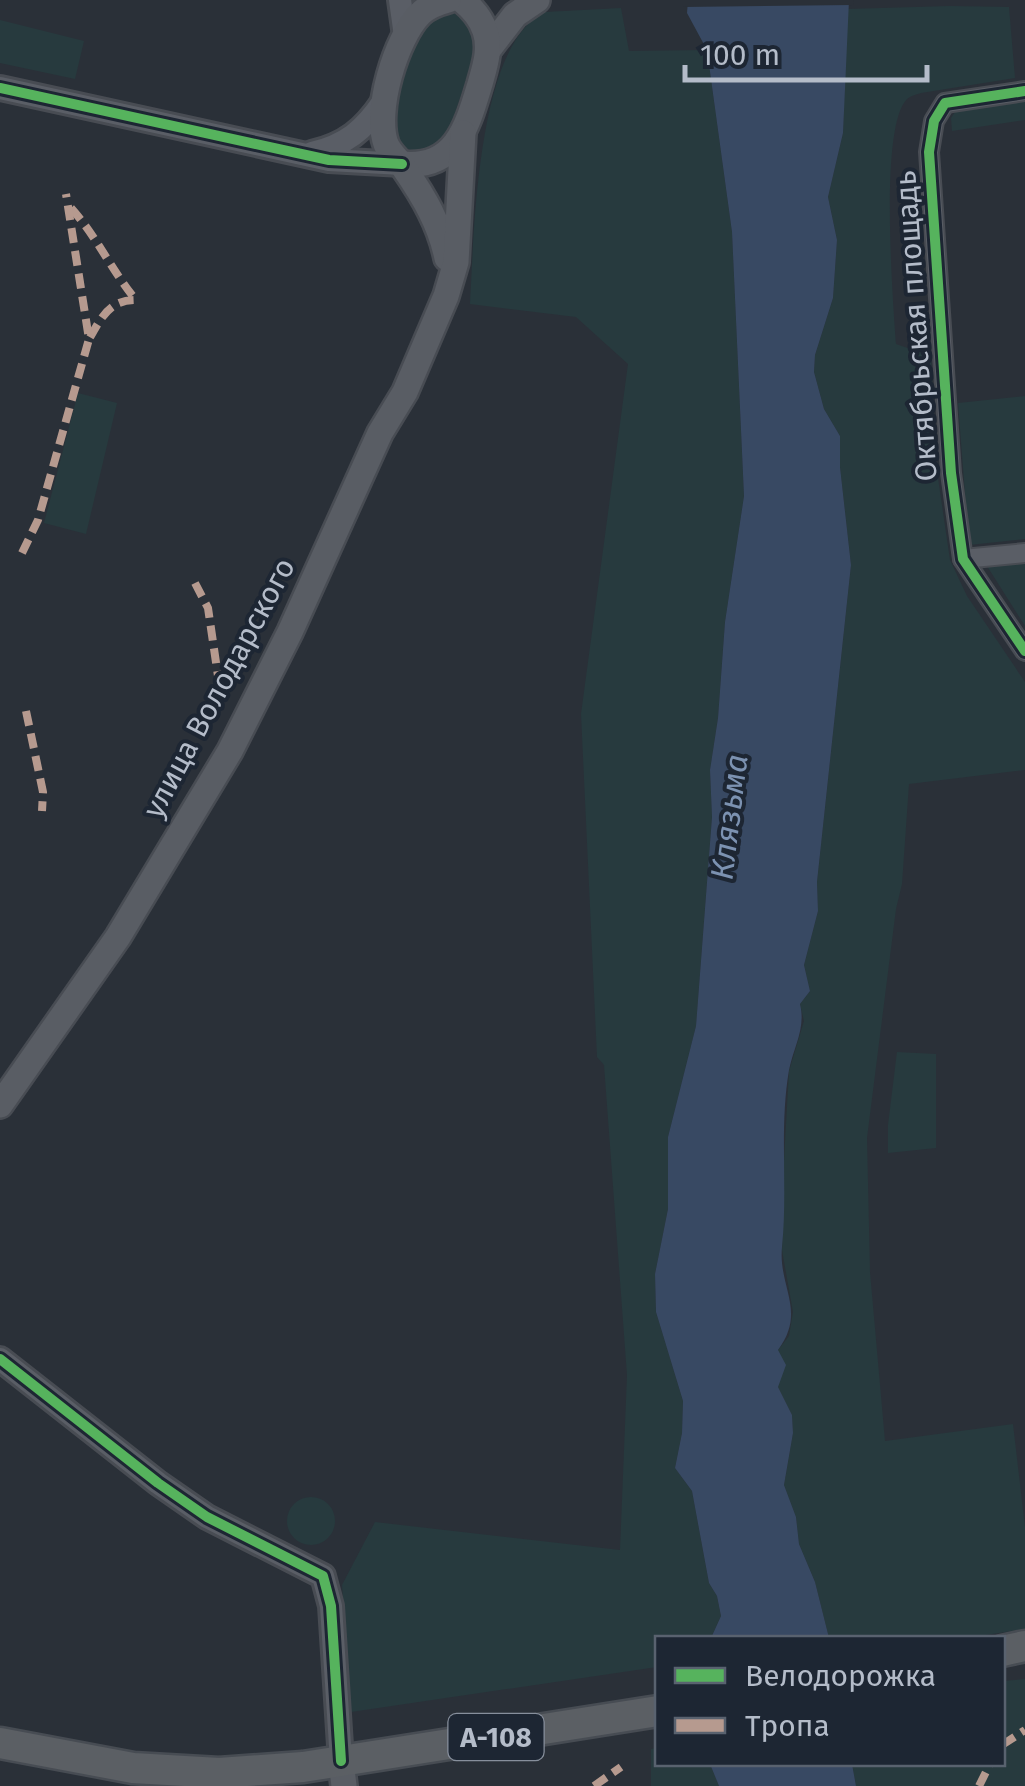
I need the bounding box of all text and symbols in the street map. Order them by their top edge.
scale bar [685,20,928,82]
text: 100 m [700,37,780,73]
street label: Октябрьская площадь [887,169,945,483]
street label: улица Володарского [135,552,303,824]
water label: Клязьма [702,752,756,882]
legend [655,1636,1005,1766]
text: Велодорожка [745,1658,936,1694]
text: Тропа [745,1708,830,1744]
road number: А-108 [448,1714,544,1760]

